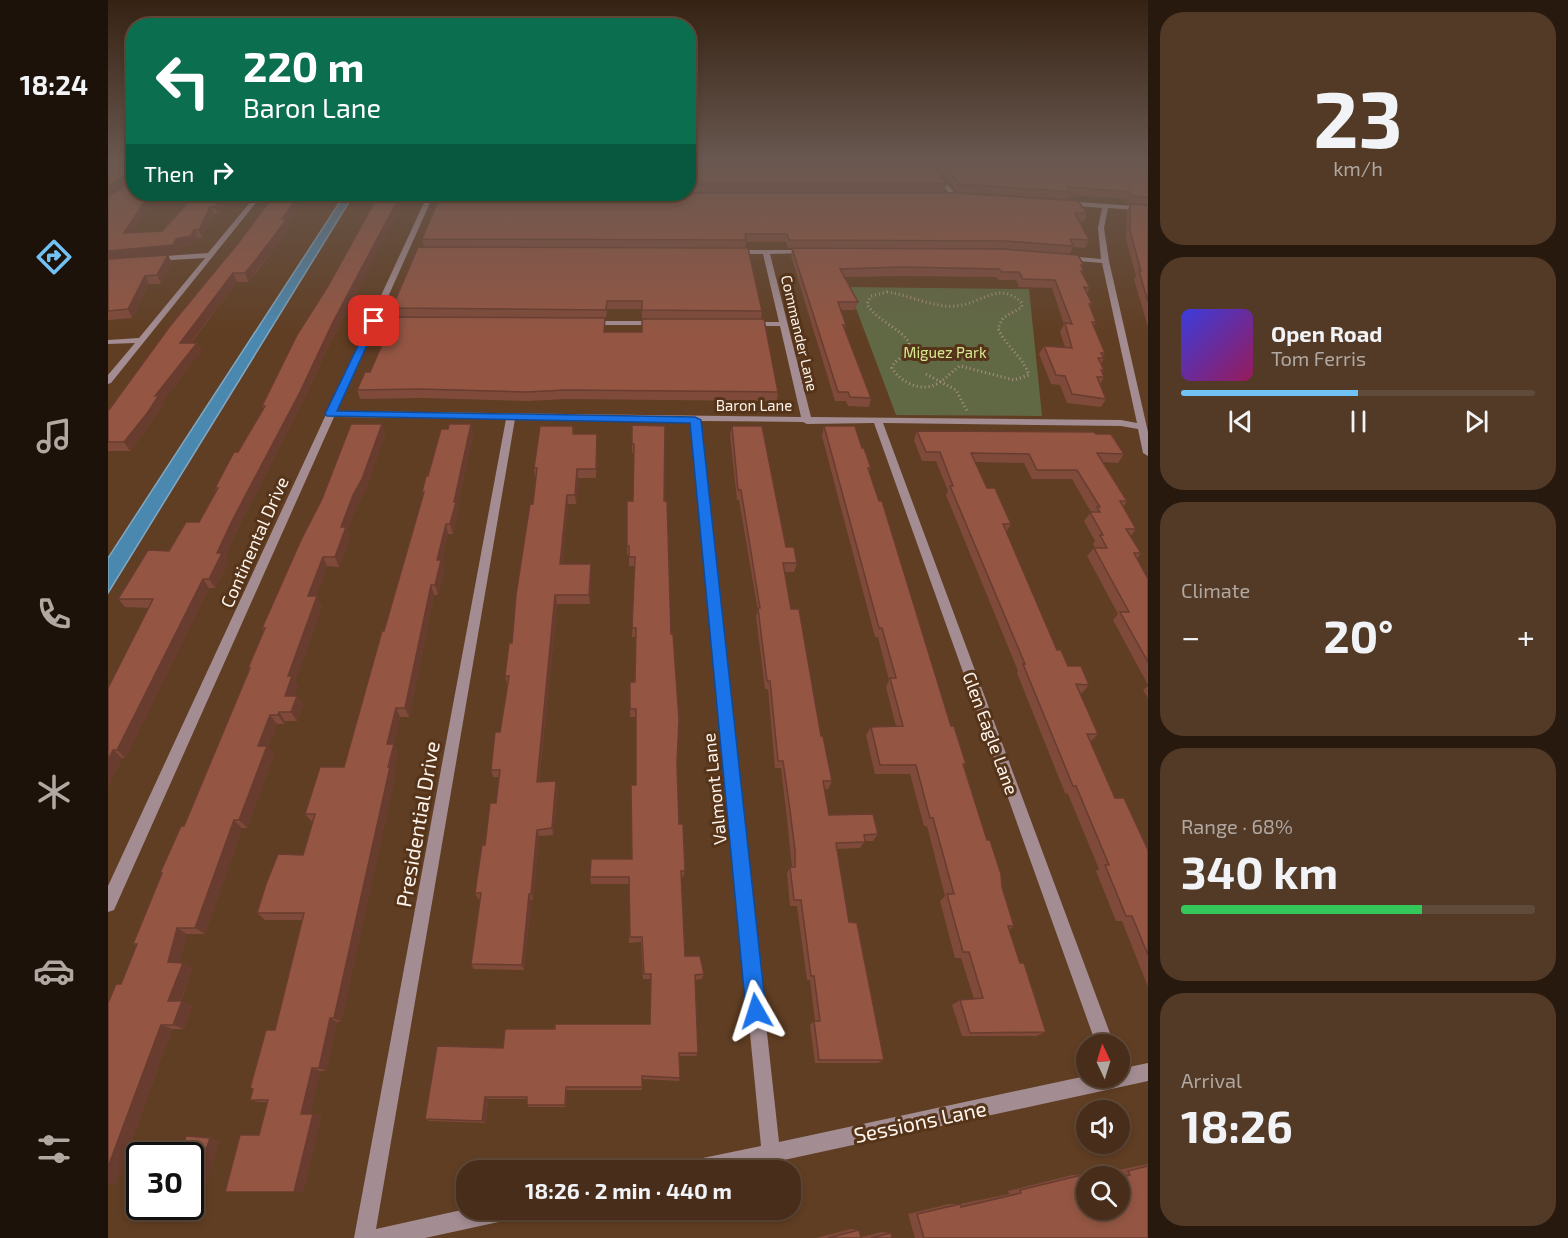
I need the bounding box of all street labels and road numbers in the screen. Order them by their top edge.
street label: Commander Lane [778,273,822,393]
street label: Baron Lane [716,396,792,414]
street label: Continental Drive [215,473,293,611]
street label: Glen Eagle Lane [959,669,1023,797]
street label: Valmont Lane [697,732,731,846]
street label: Presidential Drive [390,739,444,909]
street label: Sessions Lane [851,1095,989,1147]

